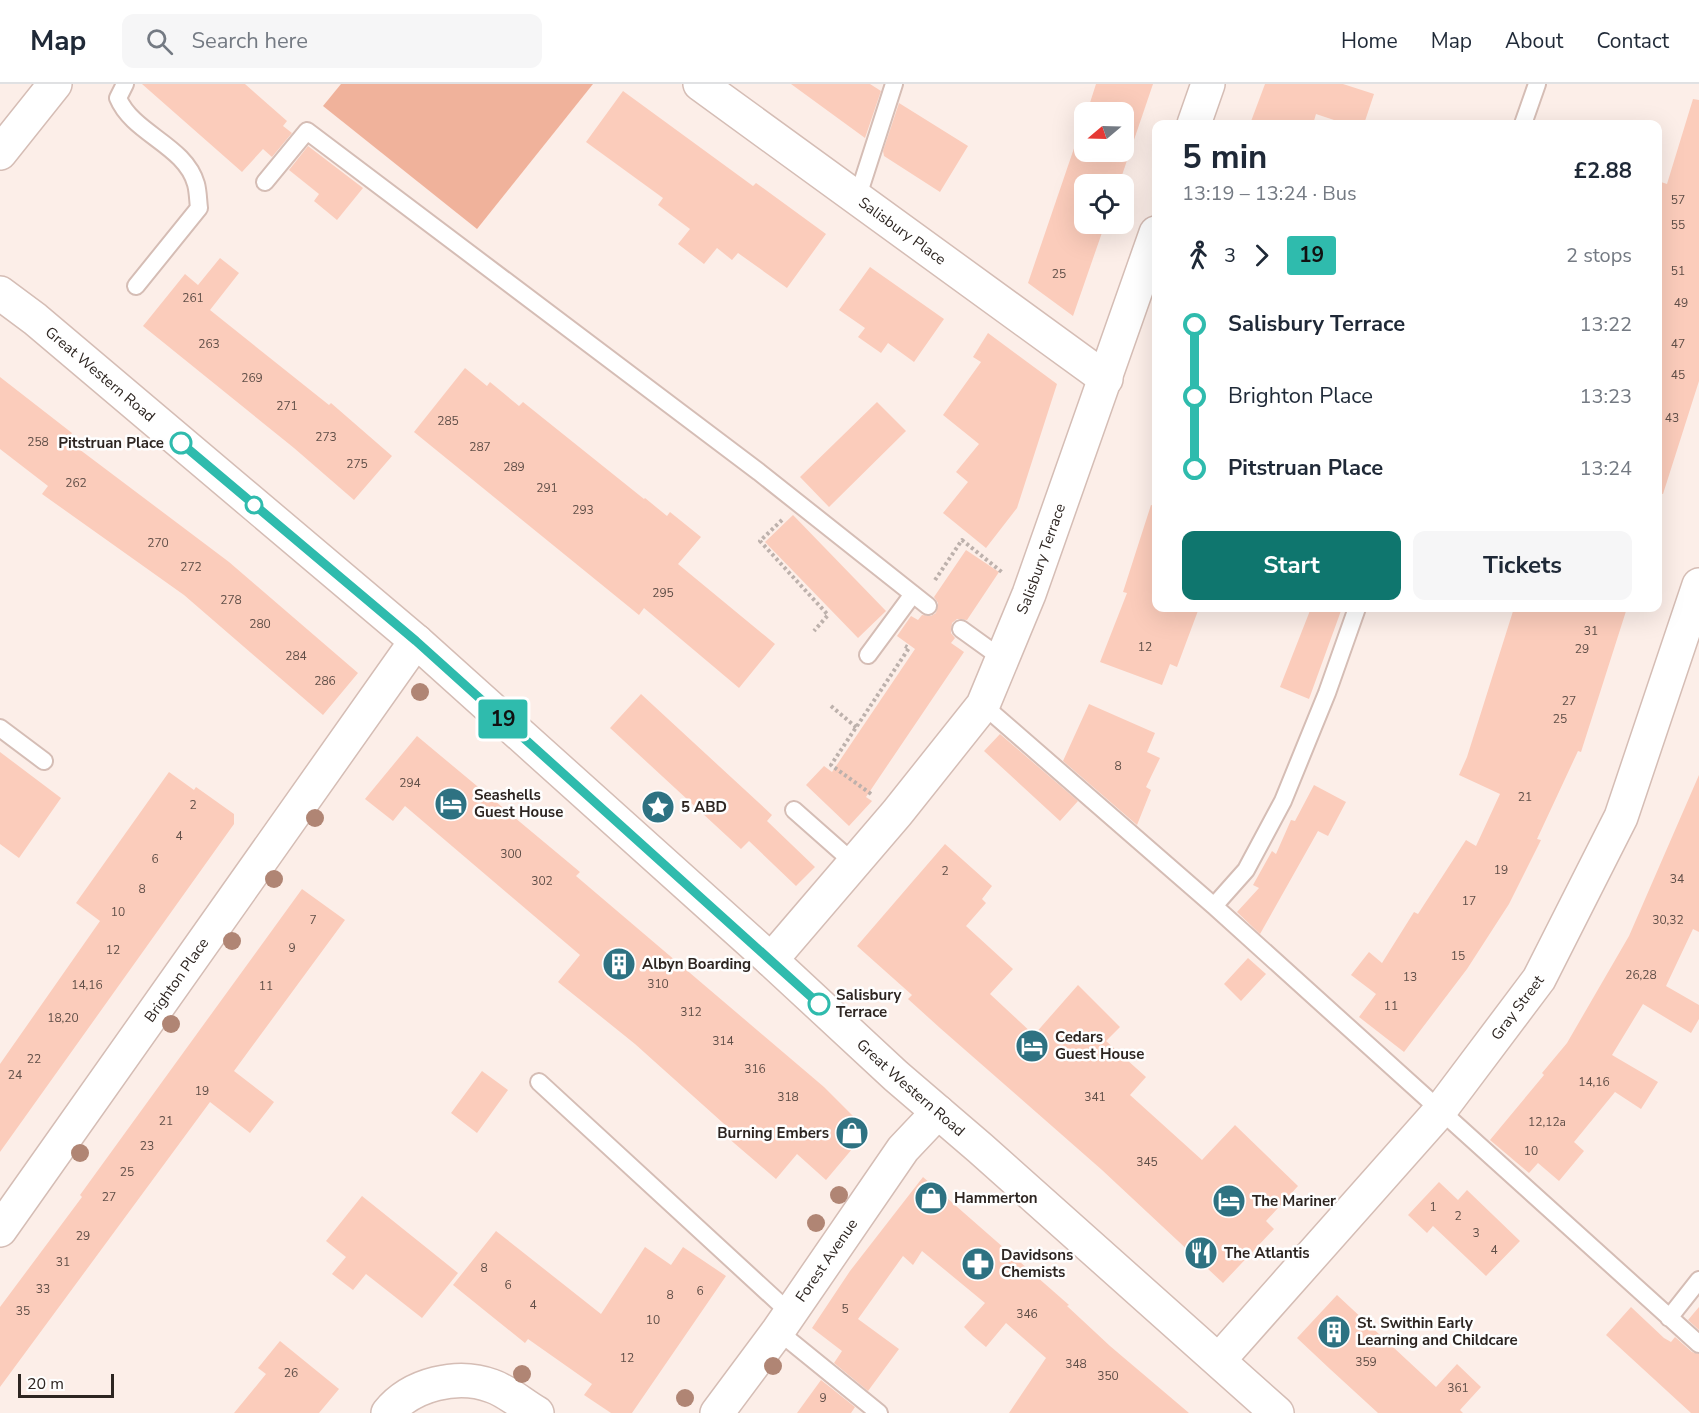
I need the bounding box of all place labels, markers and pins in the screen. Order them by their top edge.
marker: Pitstruan Place [170,432,192,454]
place label: Pitstruan Place [58,433,164,453]
unlabelled marker [245,496,263,514]
place label: Seashells Guest House [474,785,563,822]
hotel icon: Seashells Guest House [433,786,469,822]
place icon: 5 ABD [640,789,676,825]
place label: 5 ABD [681,797,727,817]
building icon: Albyn Boarding [601,946,637,982]
place label: Albyn Boarding [642,954,751,974]
place label: Salisbury Terrace [836,985,902,1022]
marker: Salisbury Terrace [808,993,830,1015]
place label: Cedars Guest House [1055,1027,1144,1064]
hotel icon: Cedars Guest House [1014,1028,1050,1064]
shop icon: Burning Embers [834,1115,870,1151]
place label: Burning Embers [717,1123,829,1143]
shop icon: Hammerton [913,1180,949,1216]
hotel icon: The Mariner [1211,1183,1247,1219]
place label: Hammerton [954,1188,1038,1208]
place label: The Mariner [1252,1191,1336,1211]
restaurant icon: The Atlantis [1183,1235,1219,1271]
place label: The Atlantis [1224,1243,1310,1263]
place label: Davidsons Chemists [1001,1245,1073,1282]
pharmacy icon: Davidsons Chemists [960,1246,996,1282]
place label: St. Swithin Early Learning and Childcare [1357,1313,1518,1350]
building icon: St. Swithin Early Learning and Childcare [1316,1314,1352,1350]

